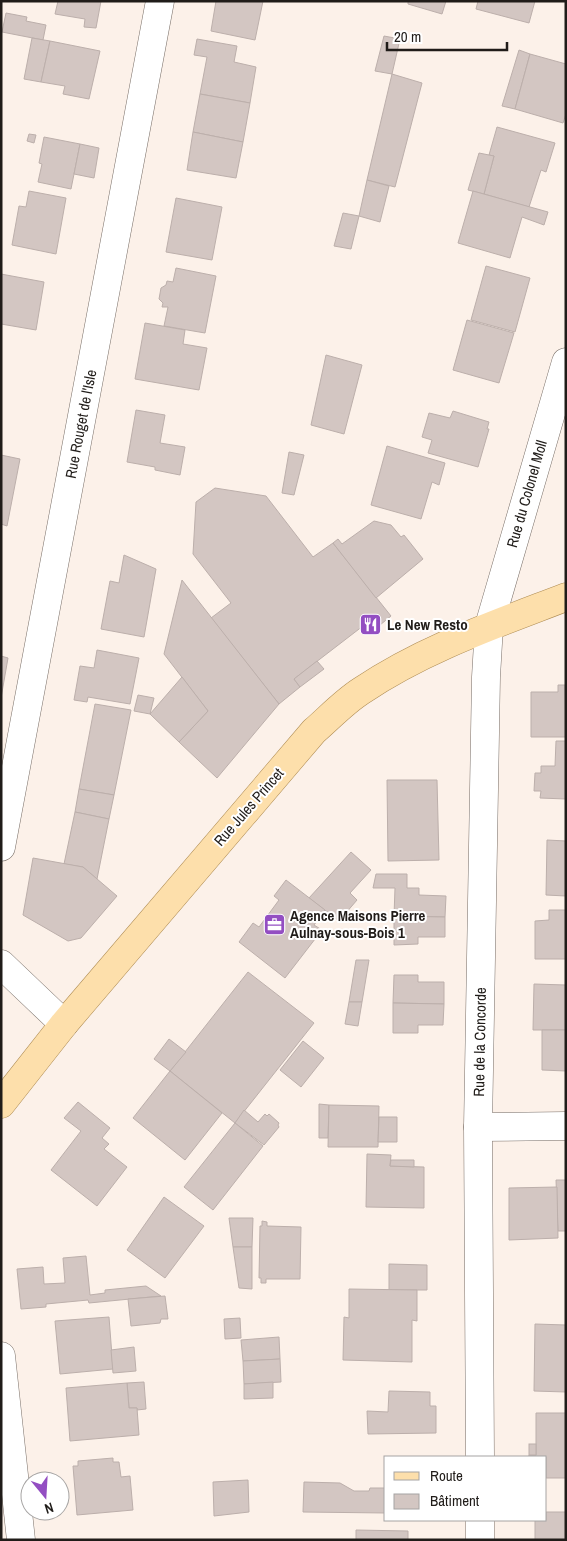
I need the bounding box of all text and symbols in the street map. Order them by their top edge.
scale bar [387,20,507,52]
text: 20 m [394,26,421,47]
street label: Rue Rouget de l'Isle [60,368,101,480]
street label: Rue du Colonel Moll [501,438,552,550]
restaurant icon: Le New Resto [359,613,383,637]
place label: Le New Resto [387,614,468,635]
street label: Rue Jules Princet [209,763,289,850]
place label: Agence Maisons Pierre Aulnay-sous-Bois 1 [290,905,426,943]
office icon: Agence Maisons Pierre Aulnay-sous-Bois 1 [262,913,286,937]
street label: Rue de la Concorde [468,987,491,1097]
legend [384,1456,547,1521]
text: Route [430,1465,463,1486]
north arrow [20,1471,70,1521]
text: Bâtiment [430,1490,480,1511]
text: N [42,1499,56,1518]

